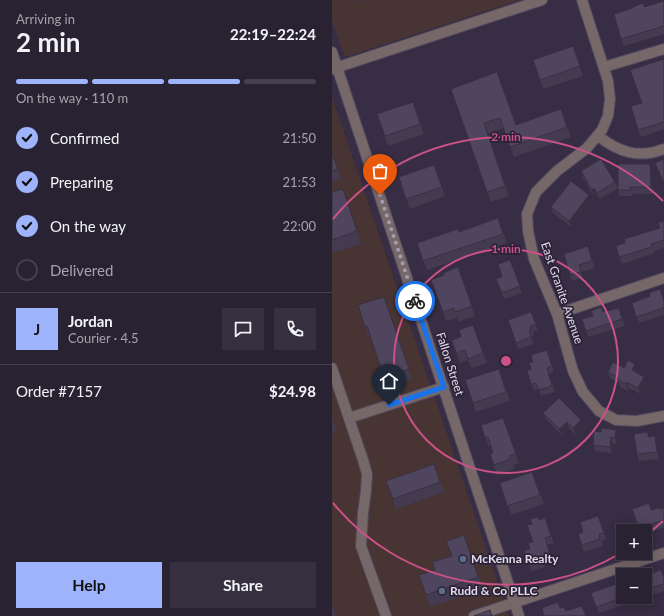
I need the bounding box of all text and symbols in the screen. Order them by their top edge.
text: Arriving in [16,11,75,27]
text: 22:19–22:24 [230,25,316,43]
text: 2 min [16,26,80,58]
text: On the way · 110 m [16,90,128,106]
icon: check [16,127,38,149]
text: Confirmed [50,129,119,147]
text: 2 min [491,129,521,144]
text: 21:50 [283,130,316,146]
pin [363,154,397,195]
icon: bag [369,160,391,182]
icon: check [16,171,38,193]
text: Preparing [50,173,113,191]
text: 21:53 [283,174,316,190]
icon: check [16,215,38,237]
text: On the way [50,217,126,235]
text: 22:00 [283,218,316,234]
street label: East Granite Avenue [538,240,587,346]
text: 1 min [491,241,521,256]
text: Delivered [50,261,113,279]
courier [395,281,435,321]
icon: bike [404,290,426,312]
button: chat [222,308,264,350]
button: phone [274,308,316,350]
text: Jordan [68,312,113,330]
text: J [34,320,40,338]
text: Courier · 4.5 [68,330,139,346]
street label: Fallon Street [433,330,468,398]
centre of rings [499,354,513,368]
pin [372,364,406,405]
icon: home [378,370,400,392]
text: Order #7157 [16,382,102,400]
text: $24.98 [269,382,316,400]
map controls [616,524,652,604]
button: + [616,524,652,560]
place label: McKenna Realty [471,551,559,566]
marker: McKenna Realty [458,554,468,564]
button: Help [16,562,162,608]
button: Share [170,562,316,608]
button: − [616,568,652,604]
place label: Rudd & Co PLLC [450,583,538,598]
marker: Rudd & Co PLLC [437,586,447,596]

